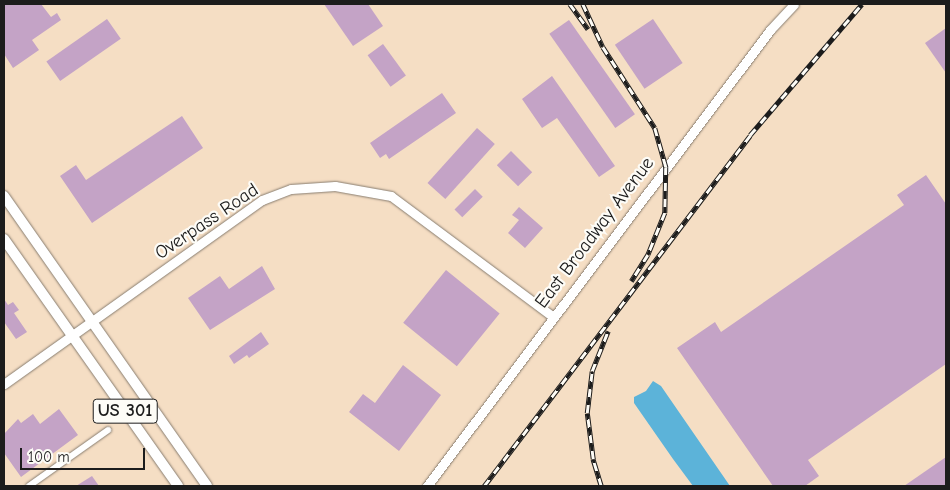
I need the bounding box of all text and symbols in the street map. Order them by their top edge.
street label: East Broadway Avenue [531,153,659,313]
street label: Overpass Road [151,179,263,265]
road number: US 301 [92,396,158,426]
scale bar [22,438,148,470]
text: 100 m [28,448,70,466]

